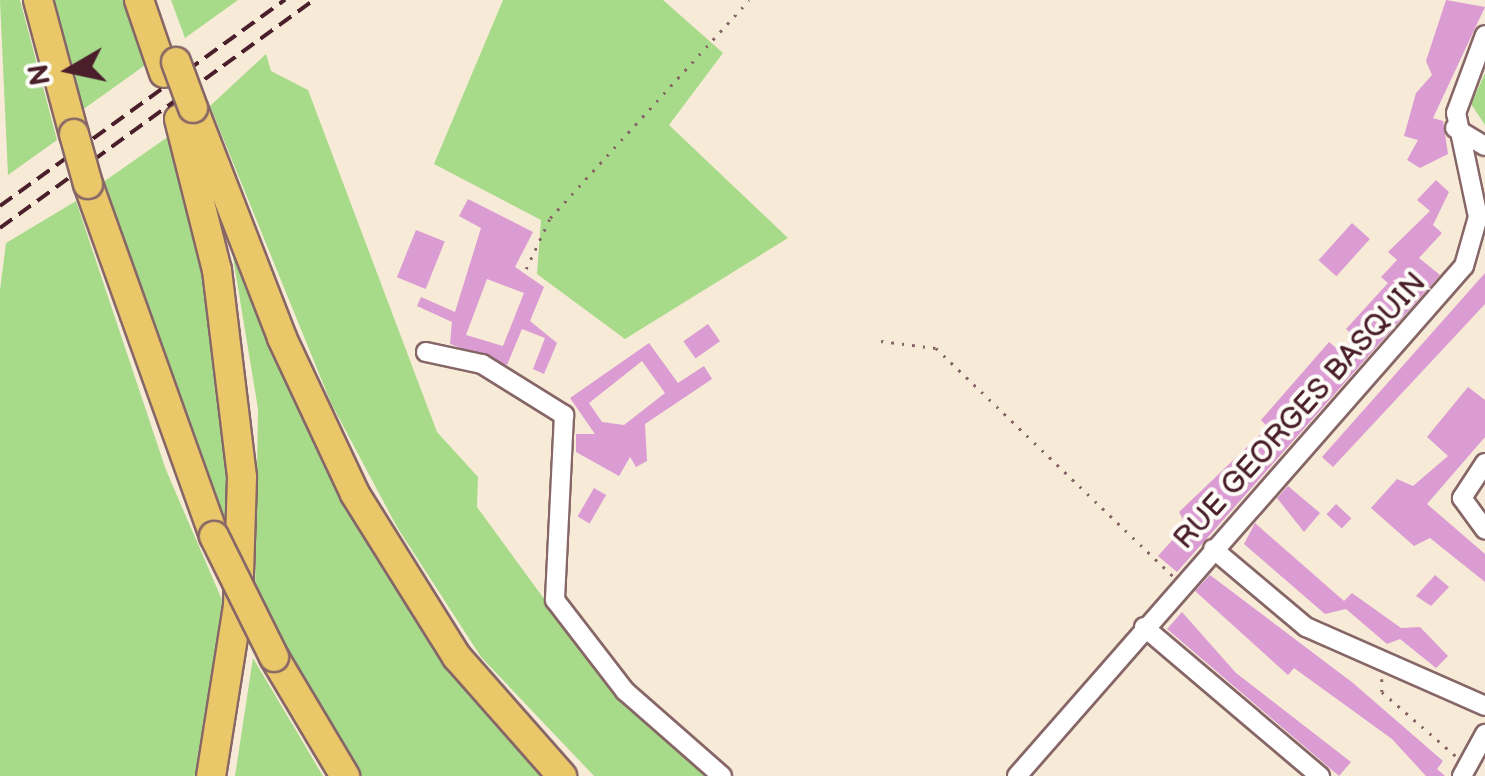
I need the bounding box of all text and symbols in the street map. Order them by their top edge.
north arrow [20,20,120,120]
text: N [22,62,58,88]
street label: RUE GEORGES BASQUIN [1166,265,1434,557]

